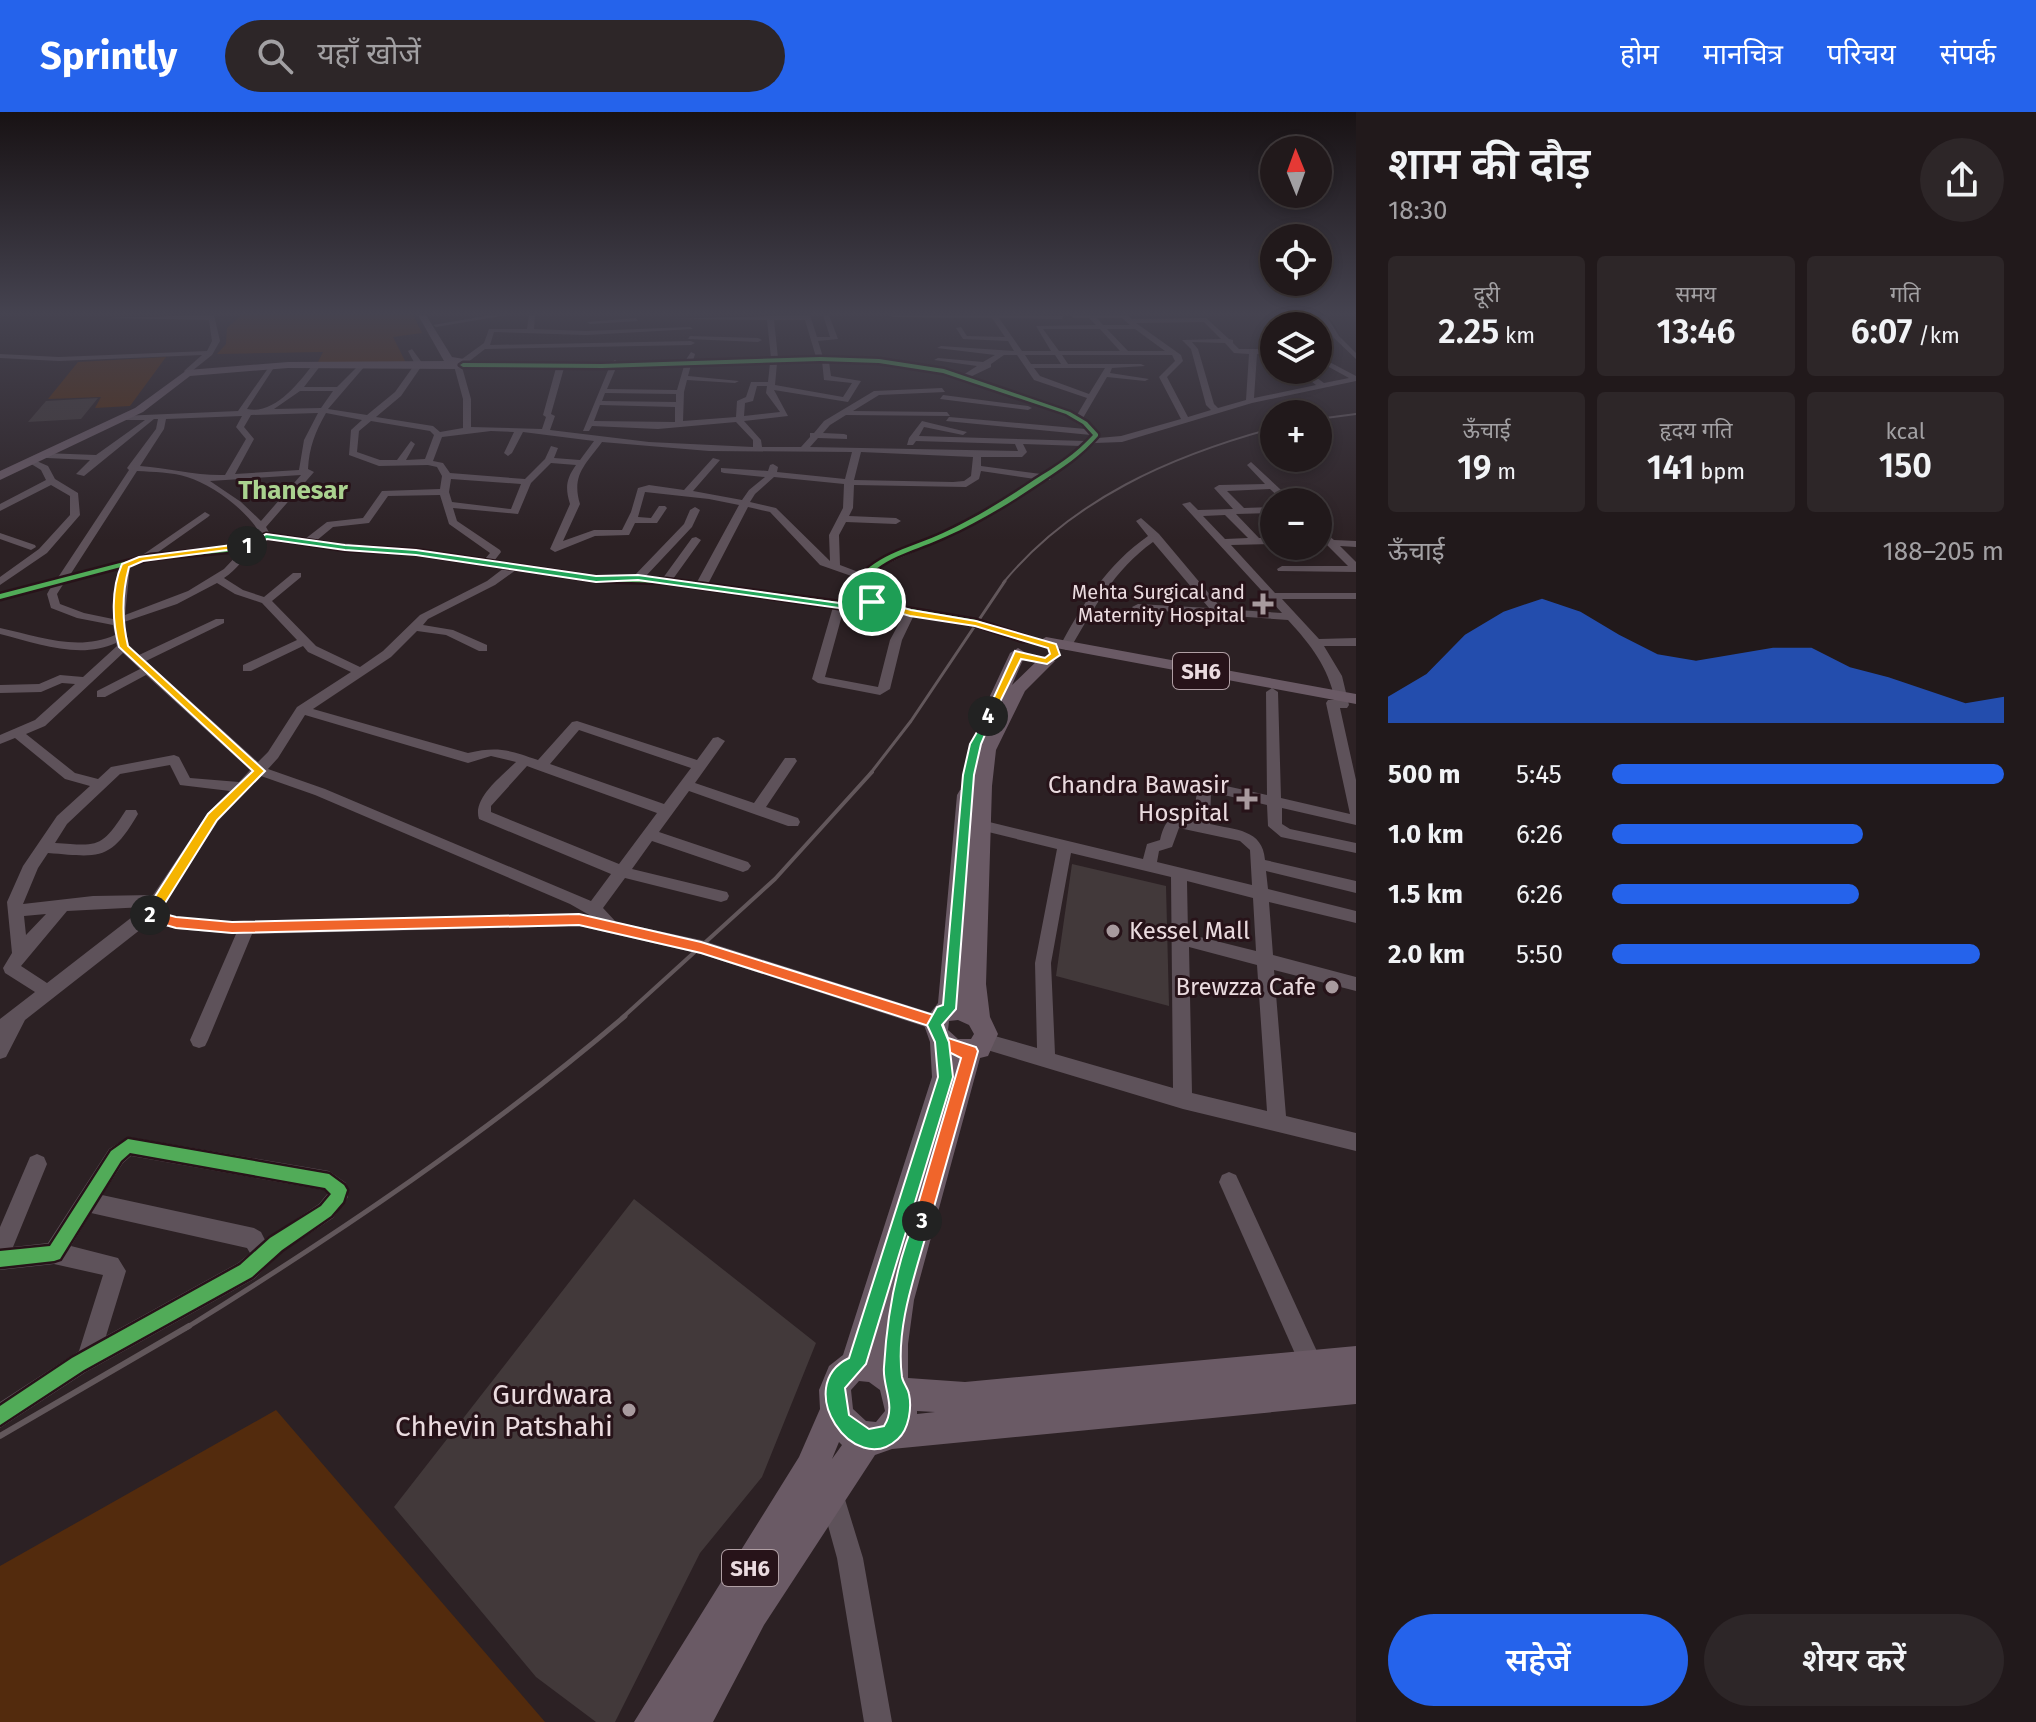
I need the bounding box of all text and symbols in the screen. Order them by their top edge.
search box [225,20,785,92]
text: Sprintly [40,33,177,79]
icon: search [253,34,297,78]
text: यहाँ खोजें [317,36,421,72]
text: होम [1620,38,1659,71]
text: मानचित्र [1703,38,1783,71]
text: परिचय [1827,38,1896,71]
text: संपर्क [1940,38,1996,71]
north arrow [1260,136,1332,208]
map controls [1260,136,1332,560]
text: शाम की दौड़ [1388,138,1591,191]
button: share [1920,138,2004,222]
text: 18:30 [1388,195,1448,226]
button: locate [1260,224,1332,296]
text: दूरी [1473,281,1500,308]
text: समय [1676,281,1716,308]
text: गति [1890,281,1921,308]
text: 2.25 [1438,311,1499,352]
text: 13:46 [1657,311,1735,352]
text: 6:07 [1851,311,1913,352]
button: layers [1260,312,1332,384]
text: km [1499,322,1535,349]
text: /km [1913,322,1960,349]
button: + [1260,400,1332,472]
text: ऊँचाई [1463,417,1511,444]
text: हृदय गति [1659,417,1732,444]
text: kcal [1886,418,1925,445]
text: 150 [1879,445,1932,486]
text: 19 [1457,447,1491,488]
text: 141 [1647,447,1694,488]
text: m [1491,458,1516,485]
text: bpm [1694,458,1745,485]
district label: Thanesar [238,475,348,506]
button: − [1260,488,1332,560]
pin: 1 [227,526,267,566]
text: 1 [242,532,252,559]
text: ऊँचाई [1388,536,1444,567]
text: 188–205 m [1883,536,2004,567]
pin [838,568,906,636]
icon: arrive [850,580,894,624]
place label: Mehta Surgical and Maternity Hospital [1072,580,1245,627]
marker: Mehta Surgical and Maternity Hospital [1252,593,1274,615]
road number: SH6 [1173,653,1229,689]
pin: 4 [968,696,1008,736]
text: 4 [982,702,994,729]
text: 500 m [1388,759,1461,790]
text: 5:45 [1516,759,1562,790]
place label: Chandra Bawasir Hospital [1048,771,1230,827]
marker: Chandra Bawasir Hospital [1236,788,1258,810]
text: 1.0 km [1388,819,1464,850]
text: 6:26 [1516,819,1563,850]
text: 1.5 km [1388,879,1463,910]
text: 6:26 [1516,879,1563,910]
pin: 2 [130,895,170,935]
text: 2 [144,901,156,928]
place label: Kessel Mall [1129,917,1250,945]
marker: Kessel Mall [1104,922,1122,940]
text: 2.0 km [1388,939,1465,970]
text: 5:50 [1516,939,1563,970]
place label: Brewzza Cafe [1175,973,1316,1001]
marker: Brewzza Cafe [1323,978,1341,996]
pin: 3 [902,1201,942,1241]
text: 3 [916,1207,928,1234]
place label: Gurdwara Chhevin Patshahi [395,1378,613,1443]
marker: Gurdwara Chhevin Patshahi [620,1401,638,1419]
road number: SH6 [722,1550,778,1586]
button: सहेजें [1388,1614,1688,1706]
button: शेयर करें [1704,1614,2004,1706]

